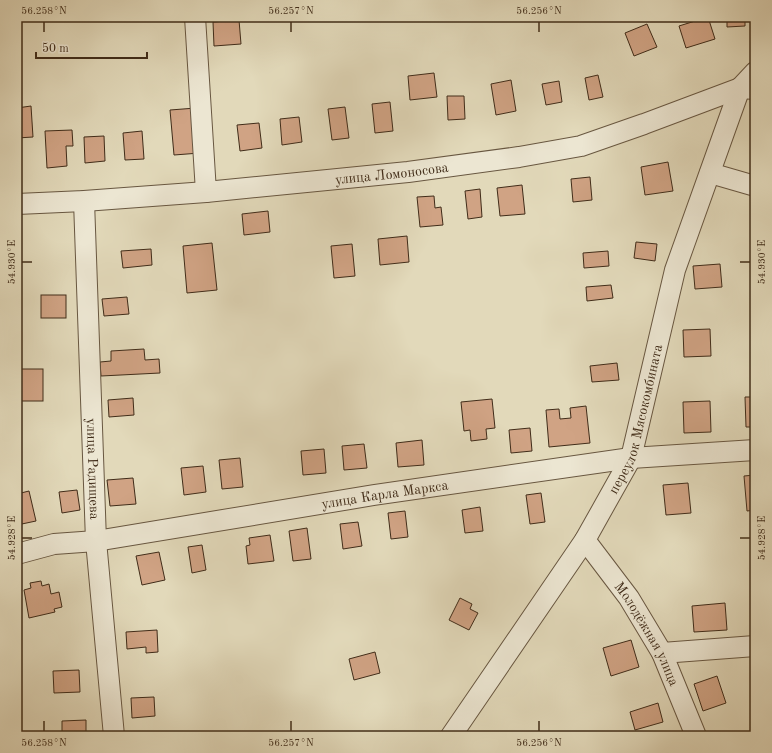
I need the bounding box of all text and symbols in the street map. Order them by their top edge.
text: 56.258°N [21,6,67,16]
text: 56.257°N [268,6,314,16]
text: 56.256°N [516,6,562,16]
scale bar [36,34,147,60]
text: 50 m [42,42,69,55]
street label: улица Ломоносова [334,161,449,187]
text: 54.930°E [7,240,17,284]
text: 54.930°E [757,240,767,284]
street label: переулок Мясокомбината [606,343,665,496]
street label: улица Радищева [84,418,101,520]
street label: улица Карла Маркса [320,478,449,512]
text: 54.928°E [7,516,17,560]
text: 54.928°E [757,516,767,560]
street label: Молодёжная улица [611,580,681,688]
text: 56.258°N [21,738,67,748]
text: 56.257°N [268,738,314,748]
text: 56.256°N [516,738,562,748]

